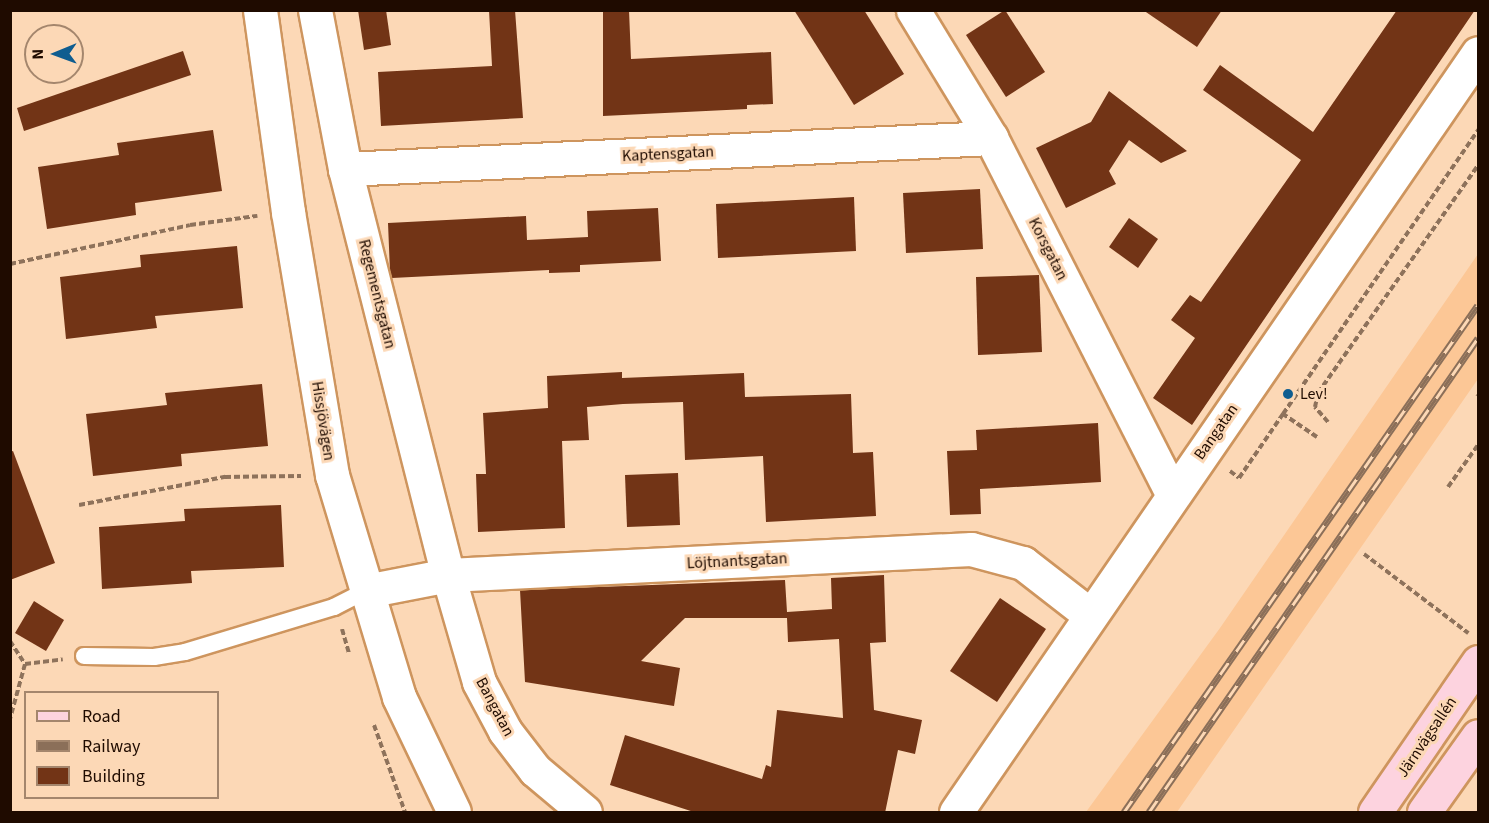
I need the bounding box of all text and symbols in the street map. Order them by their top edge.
north arrow [24,24,84,84]
text: N [27,49,49,60]
street label: Kaptensgatan [622,142,714,166]
street label: Korsgatan [1024,215,1072,283]
street label: Regementsgatan [354,237,400,351]
street label: Hissjövägen [307,380,339,462]
place label: Lev! [1300,384,1328,404]
marker: Lev! [1281,387,1295,401]
street label: Bangatan [1190,400,1242,464]
street label: Löjtnantsgatan [686,549,788,573]
street label: Bangatan [472,674,518,740]
legend [24,691,219,799]
street label: Järnvägsallén [1393,693,1461,781]
text: Road [82,704,121,729]
text: Railway [82,734,141,759]
text: Building [82,764,145,789]

